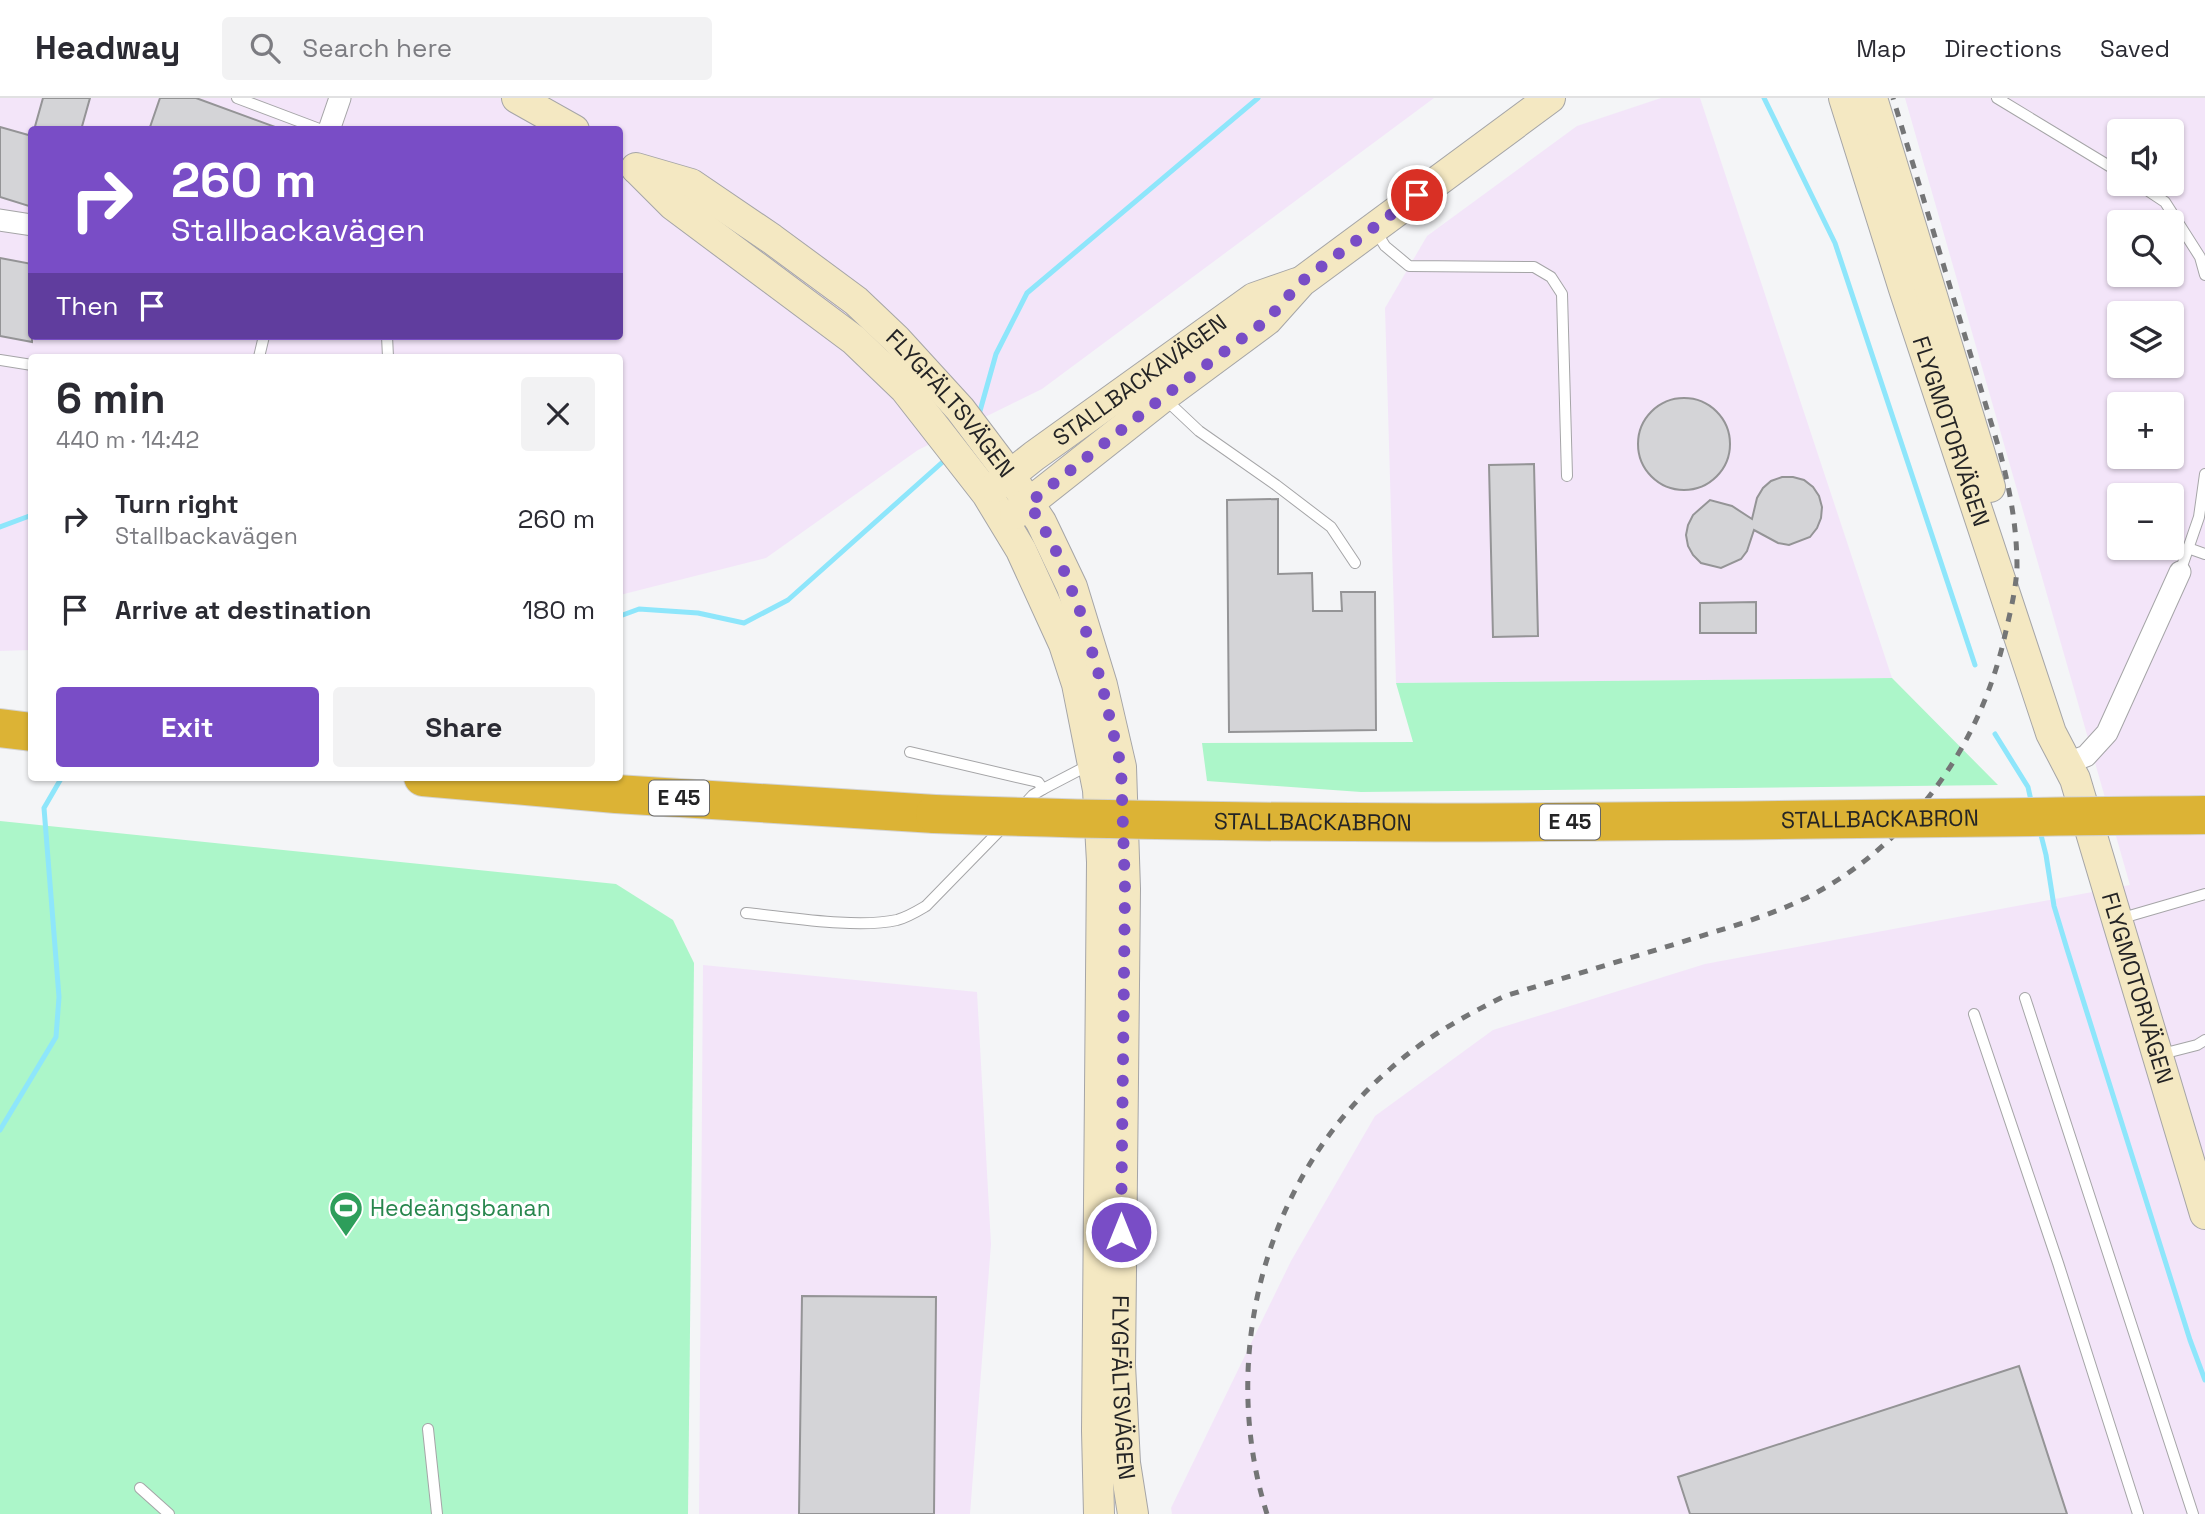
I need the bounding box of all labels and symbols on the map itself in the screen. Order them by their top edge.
pin [1387,165,1447,225]
street label: STALLBACKAVÄGEN [1047,307,1233,453]
street label: FLYGFÄLTSVÄGEN [880,322,1021,483]
street label: FLYGMOTORVÄGEN [1906,332,1997,530]
road number: E 45 [649,780,709,816]
street label: STALLBACKABRON [1781,803,1979,835]
road number: E 45 [1540,804,1600,840]
street label: STALLBACKABRON [1214,806,1412,837]
street label: FLYGMOTORVÄGEN [2095,889,2180,1088]
sports icon: Hedeängsbanan [327,1189,365,1238]
place label: Hedeängsbanan [370,1193,551,1223]
position arrow [1084,1195,1158,1269]
street label: FLYGFÄLTSVÄGEN [1105,1295,1142,1482]

